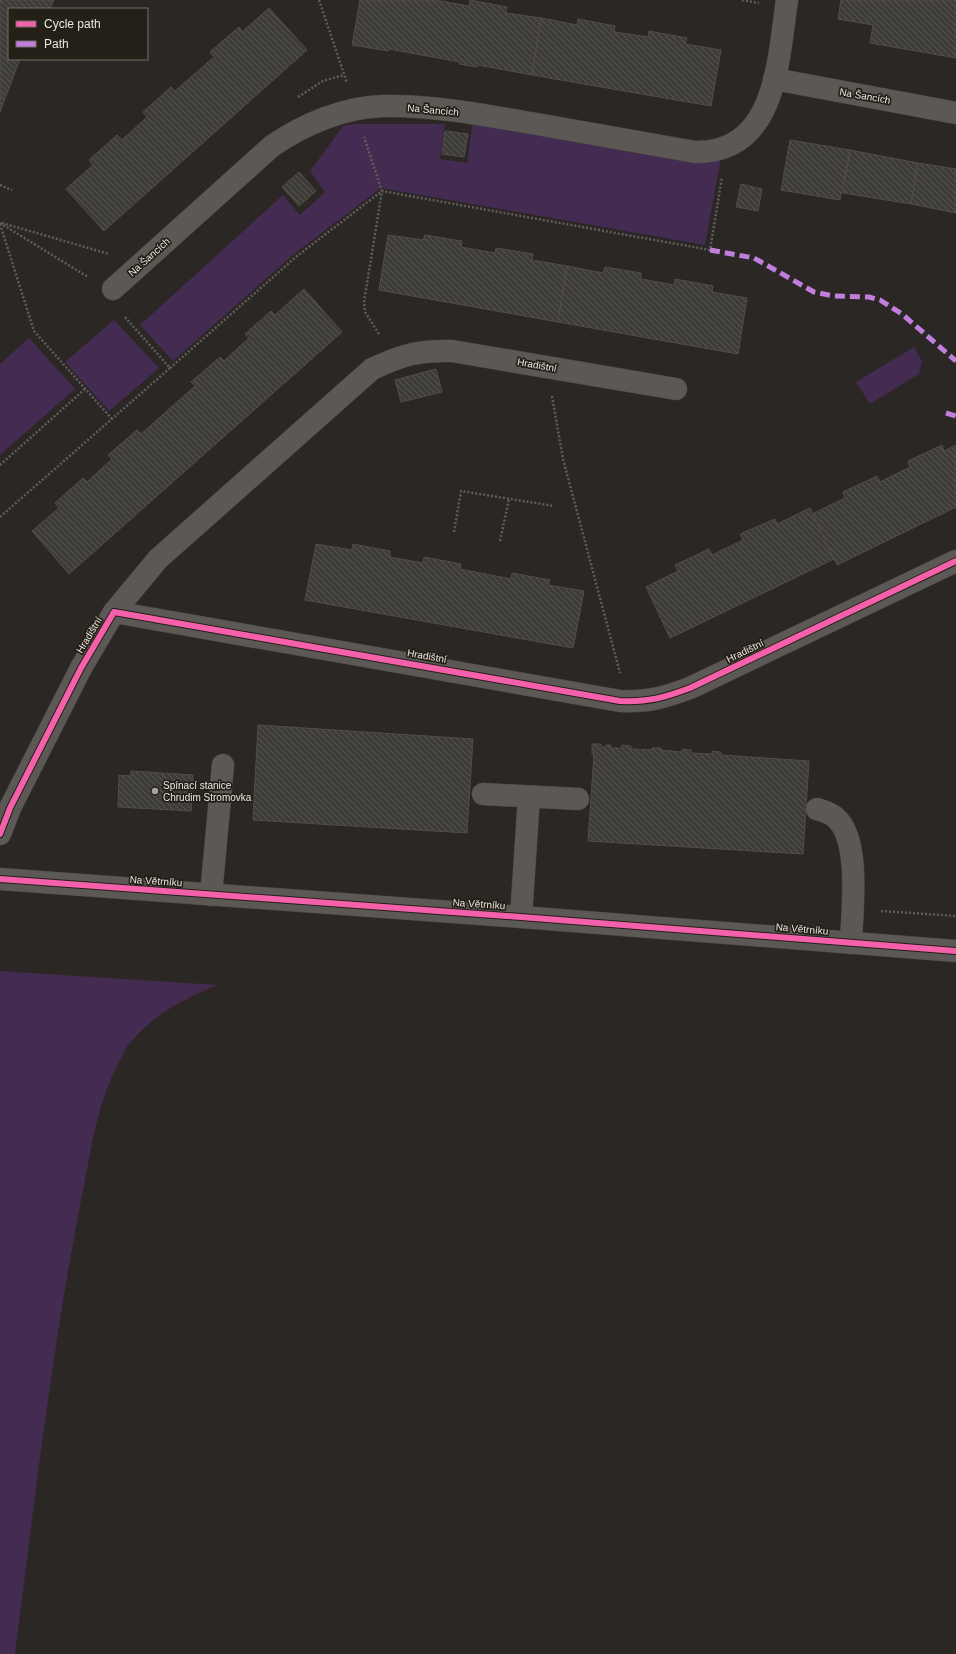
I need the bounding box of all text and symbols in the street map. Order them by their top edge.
legend [8,8,148,60]
text: Cycle path [44,17,101,31]
text: Path [44,37,69,51]
street label: Na Šancích [839,85,892,106]
street label: Na Šancích [407,101,459,118]
street label: Na Šancích [125,235,172,278]
street label: Hradištní [516,356,558,374]
street label: Hradištní [74,615,104,655]
street label: Hradištní [725,637,766,665]
street label: Hradištní [406,647,448,665]
place label: Spínací stanice Chrudim Stromovka [163,780,252,803]
marker: Spínací stanice Chrudim Stromovka [150,786,160,796]
street label: Na Větrníku [129,874,183,888]
street label: Na Větrníku [452,897,506,911]
street label: Na Větrníku [775,921,829,937]

